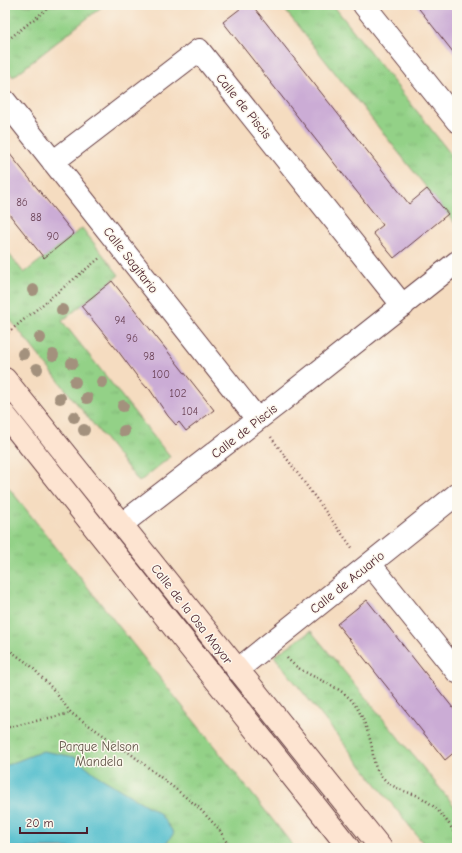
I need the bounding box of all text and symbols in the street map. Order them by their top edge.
street label: Calle de Piscis [213,70,275,142]
house number: 86 [16,196,28,209]
house number: 88 [30,211,42,224]
street label: Calle Sagitario [100,224,162,296]
house number: 90 [47,230,59,243]
house number: 94 [114,314,126,327]
house number: 96 [126,332,138,345]
house number: 98 [143,350,155,363]
house number: 100 [152,368,170,381]
house number: 102 [170,387,187,400]
street label: Calle de Piscis [208,401,280,461]
house number: 104 [182,405,198,418]
street label: Calle de Acuario [307,547,387,617]
street label: Calle de la Osa Mayor [148,561,236,668]
park label: Parque Nelson Mandela [59,739,139,769]
scale bar [20,809,87,835]
text: 20 m [26,816,54,830]

